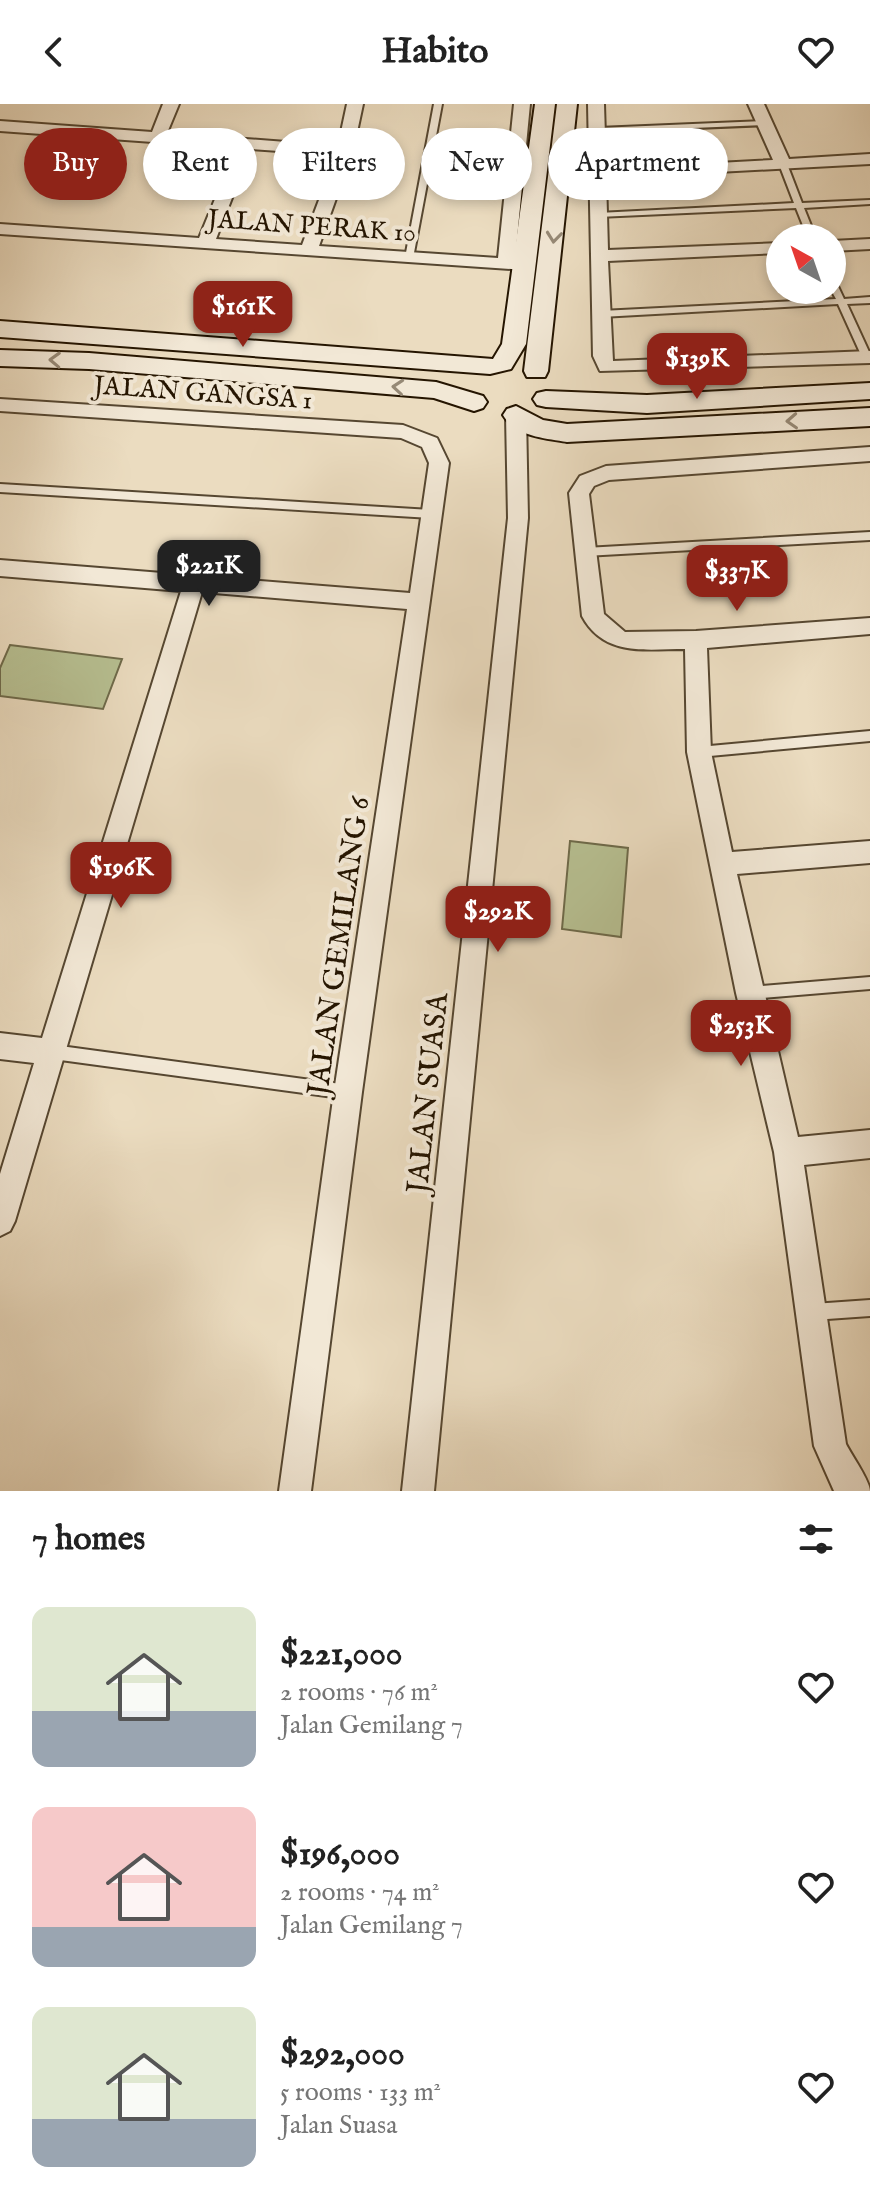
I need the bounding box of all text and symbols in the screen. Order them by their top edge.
text: Habito [382,29,488,75]
icon: back [32,30,76,74]
icon: heart [794,30,838,74]
chip: Buy [24,128,127,200]
chip: Rent [143,128,257,200]
chip: Filters [273,128,405,200]
chip: New [421,128,532,200]
chip: Apartment [548,128,728,200]
street label: JALAN PERAK 10 [204,203,417,250]
north arrow [766,224,846,304]
map controls [766,224,846,304]
one-way arrow [545,231,562,244]
pin: $161K [187,281,299,349]
text: $161K [211,290,275,323]
pin: $139K [641,333,753,401]
text: $139K [665,342,729,375]
one-way arrow [48,352,61,369]
street label: JALAN GANGSA 1 [90,369,313,418]
one-way arrow [391,378,404,395]
one-way arrow [785,412,798,429]
pin: $221K [153,540,265,608]
pin: $337K [681,545,793,613]
text: $221K [175,549,243,582]
text: $337K [705,554,769,587]
street label: JALAN GEMILANG 6 [300,793,380,1101]
pin: $196K [65,842,177,910]
text: $196K [88,851,154,884]
pin: $292K [442,886,554,954]
text: $292K [464,895,532,928]
street label: JALAN SUASA [399,990,458,1198]
pin: $253K [685,1000,797,1068]
text: $253K [709,1009,773,1042]
icon: filters [794,1517,838,1561]
text: 7 homes [32,1518,145,1561]
text: $221,000 [280,1633,403,1676]
icon: home [96,1639,192,1735]
icon: heart [794,1665,838,1709]
text: 2 rooms · 76 m² [280,1676,438,1709]
text: Jalan Gemilang 7 [280,1709,463,1742]
text: $196,000 [280,1833,400,1876]
icon: home [96,1839,192,1935]
icon: heart [794,1865,838,1909]
text: 2 rooms · 74 m² [280,1876,440,1909]
text: Jalan Gemilang 7 [280,1909,463,1942]
text: $292,000 [280,2033,405,2076]
icon: home [96,2039,192,2135]
icon: heart [794,2065,838,2109]
text: 5 rooms · 133 m² [280,2076,441,2109]
text: Jalan Suasa [280,2109,397,2142]

